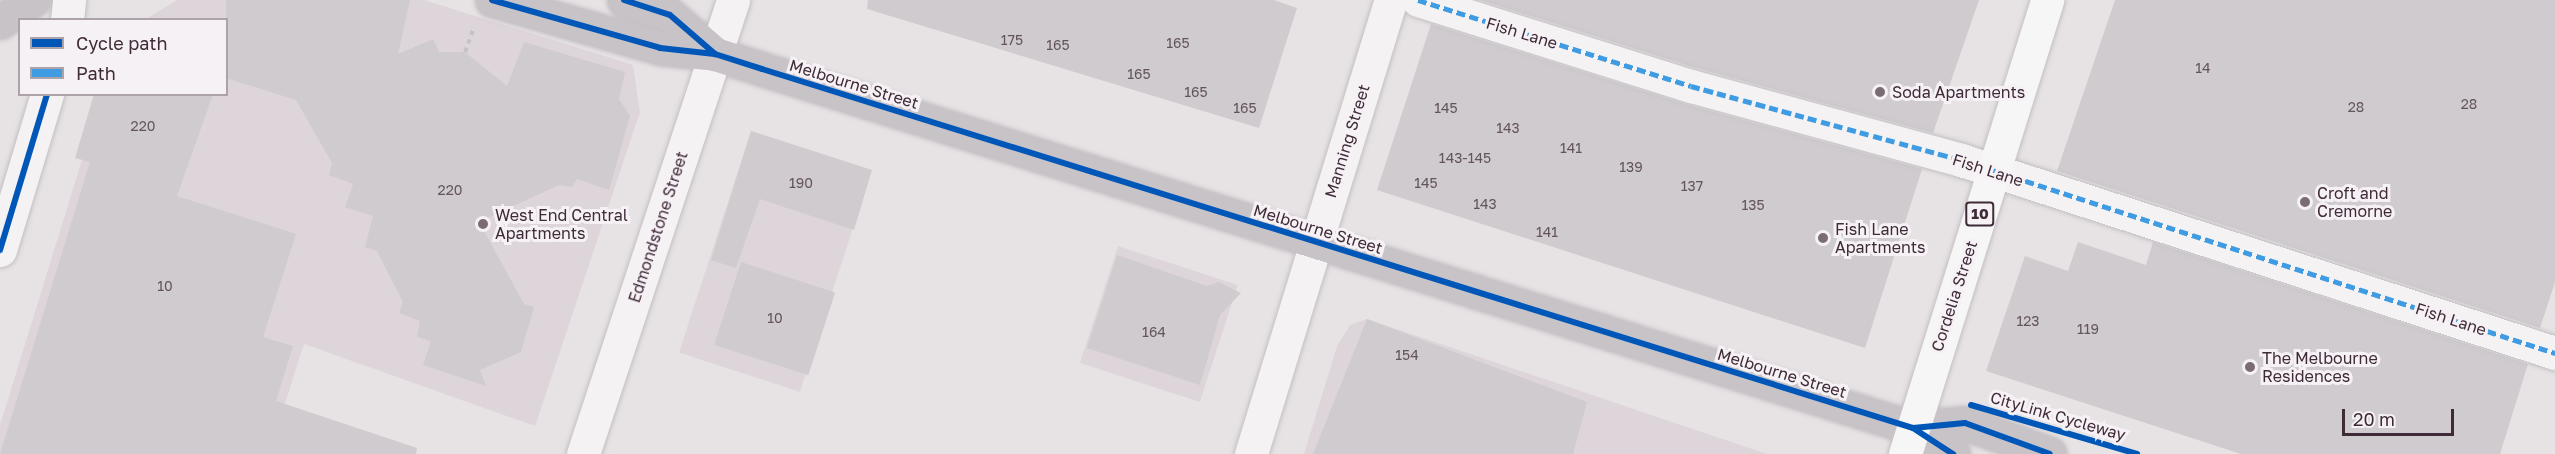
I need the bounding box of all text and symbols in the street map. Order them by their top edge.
street label: Fish Lane [1484,13,1560,53]
legend [18,18,228,96]
text: Cycle path [76,32,168,54]
house number: 175 [1001,32,1023,48]
house number: 165 [1166,35,1190,51]
house number: 165 [1046,37,1070,53]
street label: Melbourne Street [787,55,921,113]
house number: 14 [2195,60,2211,76]
text: Path [76,62,116,84]
house number: 165 [1127,66,1151,82]
street label: Manning Street [1321,82,1373,200]
place label: Soda Apartments [1892,82,2025,102]
house number: 165 [1184,84,1208,100]
marker: Soda Apartments [1873,85,1887,99]
house number: 28 [2461,96,2477,112]
house number: 28 [2348,99,2364,115]
house number: 165 [1233,100,1257,116]
house number: 145 [1434,100,1458,116]
house number: 220 [131,118,155,134]
house number: 143 [1496,120,1520,136]
house number: 141 [1560,140,1582,156]
street label: Edmondstone Street [624,149,692,305]
house number: 143-145 [1439,150,1491,166]
street label: Fish Lane [1950,150,2026,190]
house number: 139 [1619,159,1643,175]
house number: 190 [789,175,813,191]
house number: 145 [1414,175,1438,191]
house number: 137 [1681,178,1703,194]
house number: 220 [438,182,462,198]
place label: Croft and Cremorne [2317,183,2392,221]
marker: Croft and Cremorne [2298,195,2312,209]
house number: 143 [1473,196,1497,212]
house number: 135 [1741,197,1765,213]
street label: Melbourne Street [1251,200,1385,258]
road number: 10 [1965,202,1995,226]
place label: West End Central Apartments [495,205,628,243]
marker: West End Central Apartments [476,217,490,231]
place label: Fish Lane Apartments [1835,219,1926,257]
house number: 141 [1536,224,1558,240]
marker: Fish Lane Apartments [1816,231,1830,245]
street label: Cordelia Street [1927,238,1981,354]
house number: 10 [157,278,173,294]
street label: Fish Lane [2413,299,2489,339]
house number: 10 [767,310,783,326]
house number: 123 [2016,313,2040,329]
house number: 119 [2077,321,2099,337]
house number: 164 [1142,324,1166,340]
street label: Melbourne Street [1715,344,1849,402]
house number: 154 [1395,347,1419,363]
place label: The Melbourne Residences [2262,348,2378,386]
marker: The Melbourne Residences [2243,360,2257,374]
street label: CityLink Cycleway [1988,388,2128,444]
scale bar [2345,397,2458,435]
text: 20 m [2353,408,2395,430]

